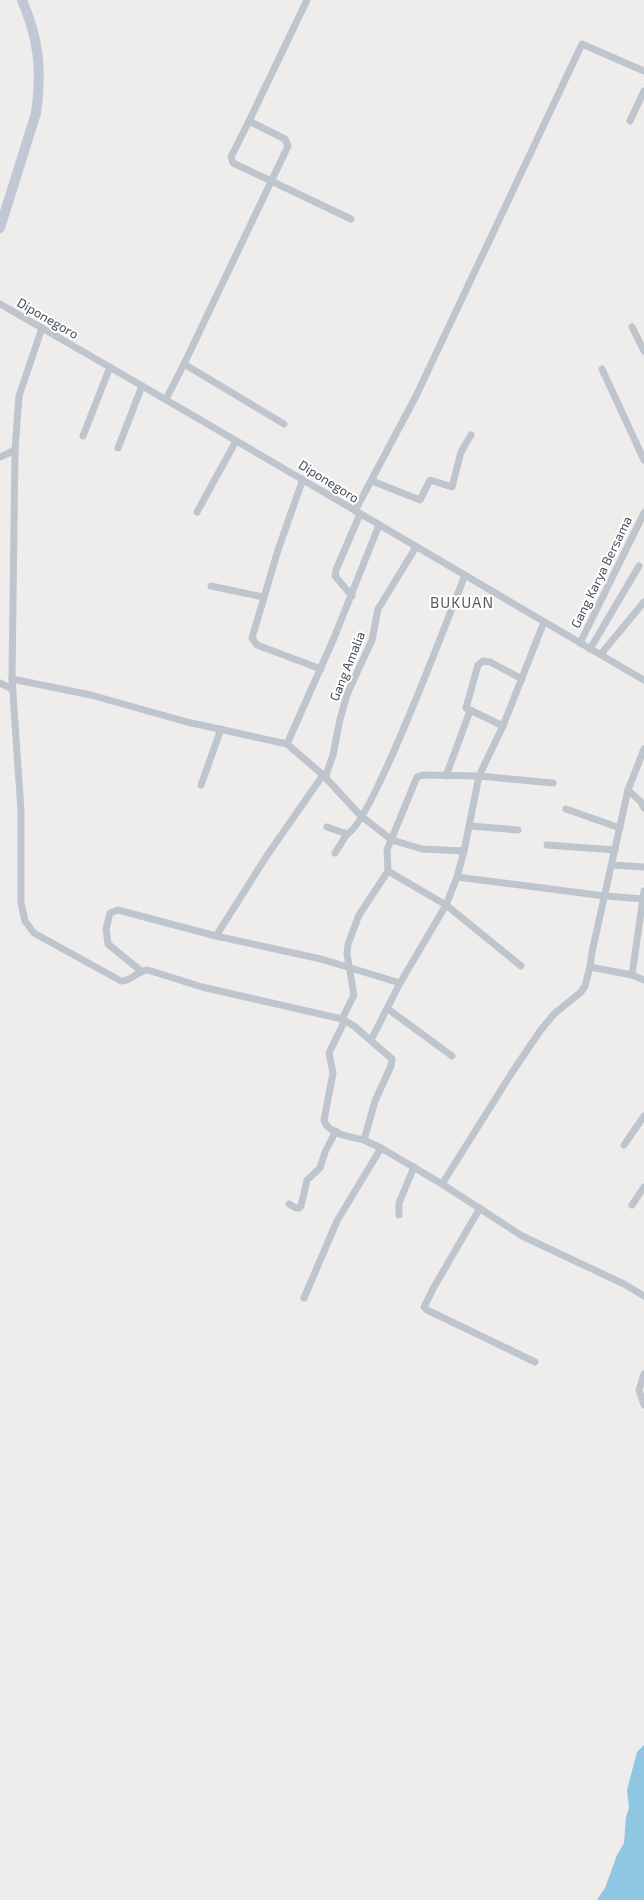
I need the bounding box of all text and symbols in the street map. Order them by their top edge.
street label: Diponegoro [14,294,82,342]
street label: Diponegoro [296,456,362,506]
street label: Gang Karya Bersama [567,513,635,631]
district label: BUKUAN [430,593,494,611]
street label: Gang Amalia [326,629,368,703]

